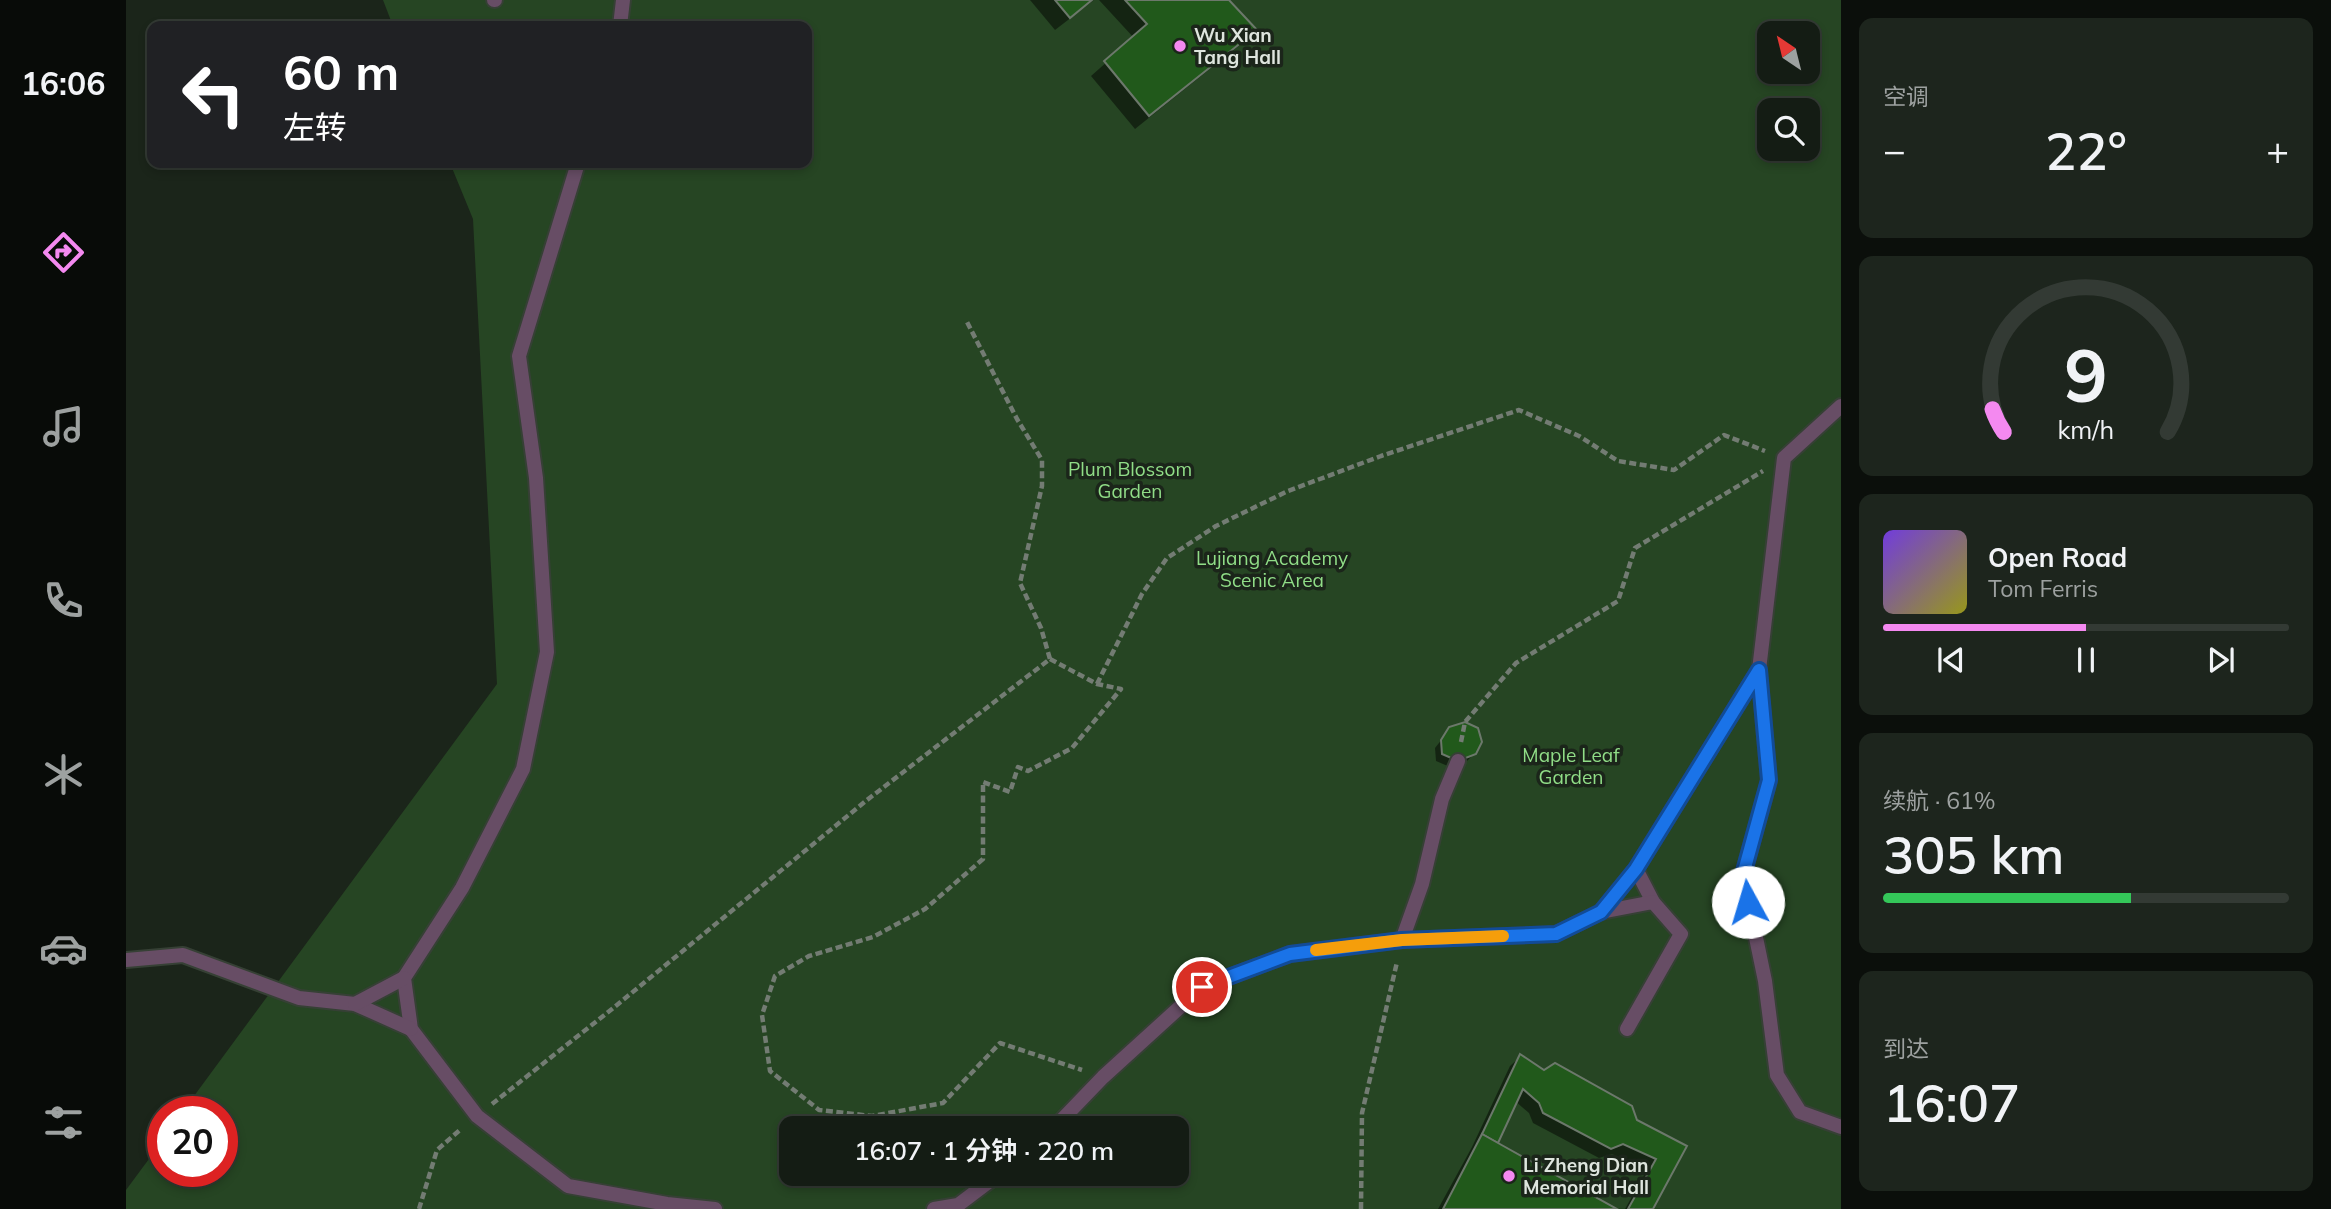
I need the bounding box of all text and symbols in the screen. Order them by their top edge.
north arrow [1757,21,1820,84]
map controls [1757,21,1820,161]
place label: Wu Xian Tang Hall [1194,23,1281,69]
marker: Wu Xian Tang Hall [1172,38,1188,54]
text: 60 m [283,41,399,102]
icon: left [168,49,259,140]
text: 16:06 [21,63,105,103]
text: 空调 [1883,82,1929,111]
button: search [1757,98,1820,161]
text: 左转 [283,107,347,147]
text: 22° [2045,118,2127,183]
text: − [1883,126,1906,174]
text: + [2266,126,2289,174]
icon: directions [39,228,88,277]
text: 9 [2064,330,2108,421]
icon: music [39,402,88,451]
text: km/h [2058,414,2114,445]
park label: Plum Blossom Garden [1068,457,1192,503]
text: Open Road [1988,541,2127,574]
park label: Lujiang Academy Scenic Area [1196,546,1348,592]
text: Tom Ferris [1988,574,2098,603]
icon: phone [39,576,88,625]
icon: previous [1932,641,1970,679]
icon: pause [2067,641,2105,679]
icon: next [2202,641,2240,679]
park label: Maple Leaf Garden [1522,743,1620,789]
icon: climate [39,750,88,799]
text: 续航 · 61% [1883,786,1995,815]
text: 305 km [1883,822,2064,887]
position arrow [1711,865,1785,939]
icon: car [39,924,88,973]
pin [1172,957,1232,1017]
icon: arrive [1183,968,1221,1006]
text: 到达 [1883,1034,1929,1063]
text: 16:07 [1883,1070,2020,1135]
speed limit sign: 20 [147,1096,238,1187]
icon: filters [39,1098,88,1147]
text: 16:07 · 1 分钟 · 220 m [854,1134,1114,1167]
place label: Li Zheng Dian Memorial Hall [1523,1153,1649,1199]
marker: Li Zheng Dian Memorial Hall [1501,1168,1517,1184]

